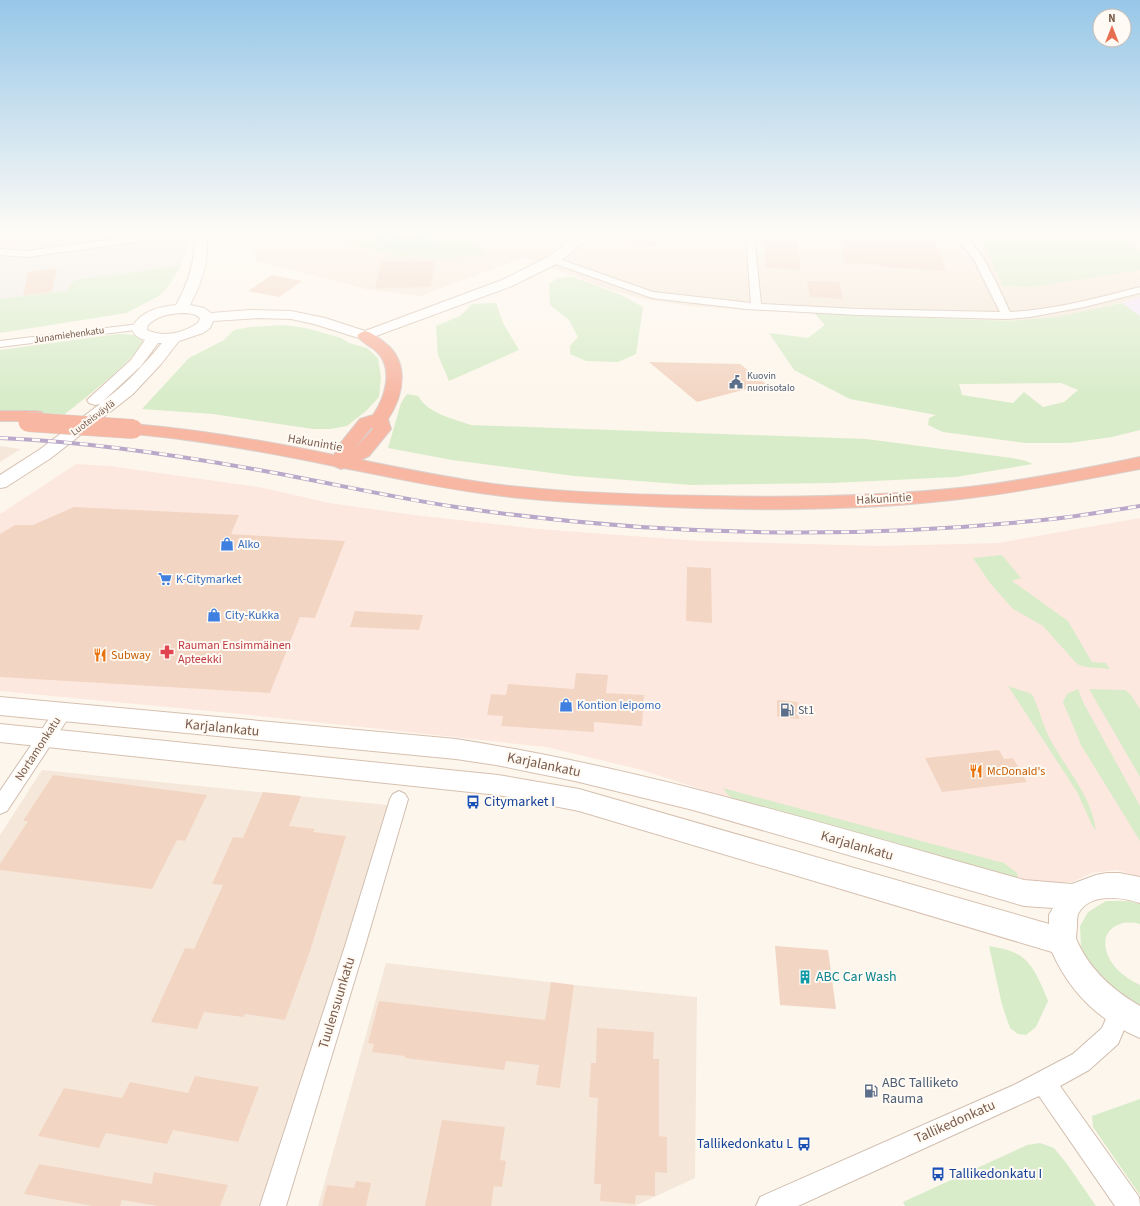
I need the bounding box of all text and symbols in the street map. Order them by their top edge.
north arrow [1092,8,1132,48]
text: N [1108,11,1116,26]
street label: Junamiehenkatu [33,323,105,347]
place label: Kuovin nuorisotalo [747,369,795,395]
public building icon: Kuovin nuorisotalo [728,374,744,390]
street label: Luoteisväylä [68,397,118,439]
street label: Hakunintie [286,430,344,456]
street label: Hakunintie [856,489,912,509]
shop icon: Alko [219,536,235,552]
place label: Alko [238,536,260,553]
supermarket icon: K-Citymarket [157,571,173,587]
place label: K-Citymarket [176,571,242,588]
shop icon: City-Kukka [206,607,222,623]
place label: City-Kukka [225,607,279,624]
place label: Rauman Ensimmäinen Apteekki [178,637,291,668]
pharmacy icon: Rauman Ensimmäinen Apteekki [159,644,175,660]
restaurant icon: Subway [92,647,108,663]
place label: Subway [111,647,151,664]
shop icon: Kontion leipomo [558,697,574,713]
place label: Kontion leipomo [577,697,661,714]
fuel station icon: St1 [779,702,795,718]
place label: St1 [798,702,814,719]
street label: Nortamonkatu [11,714,65,784]
street label: Karjalankatu [184,714,260,742]
street label: Karjalankatu [505,747,583,783]
restaurant icon: McDonald's [968,763,984,779]
place label: McDonald's [987,763,1045,780]
place label: Citymarket I [484,792,555,812]
bus stop icon: Citymarket I [465,794,481,810]
street label: Karjalankatu [818,826,896,866]
street label: Tuulensuunkatu [314,955,360,1051]
place label: ABC Car Wash [816,967,897,987]
building icon: ABC Car Wash [797,969,813,985]
place label: ABC Talliketo Rauma [882,1073,958,1109]
fuel station icon: ABC Talliketo Rauma [863,1083,879,1099]
street label: Tallikedonkatu [911,1095,999,1149]
place label: Tallikedonkatu L [697,1134,793,1154]
bus stop icon: Tallikedonkatu L [796,1136,812,1152]
place label: Tallikedonkatu I [949,1164,1042,1184]
bus stop icon: Tallikedonkatu I [930,1166,946,1182]

